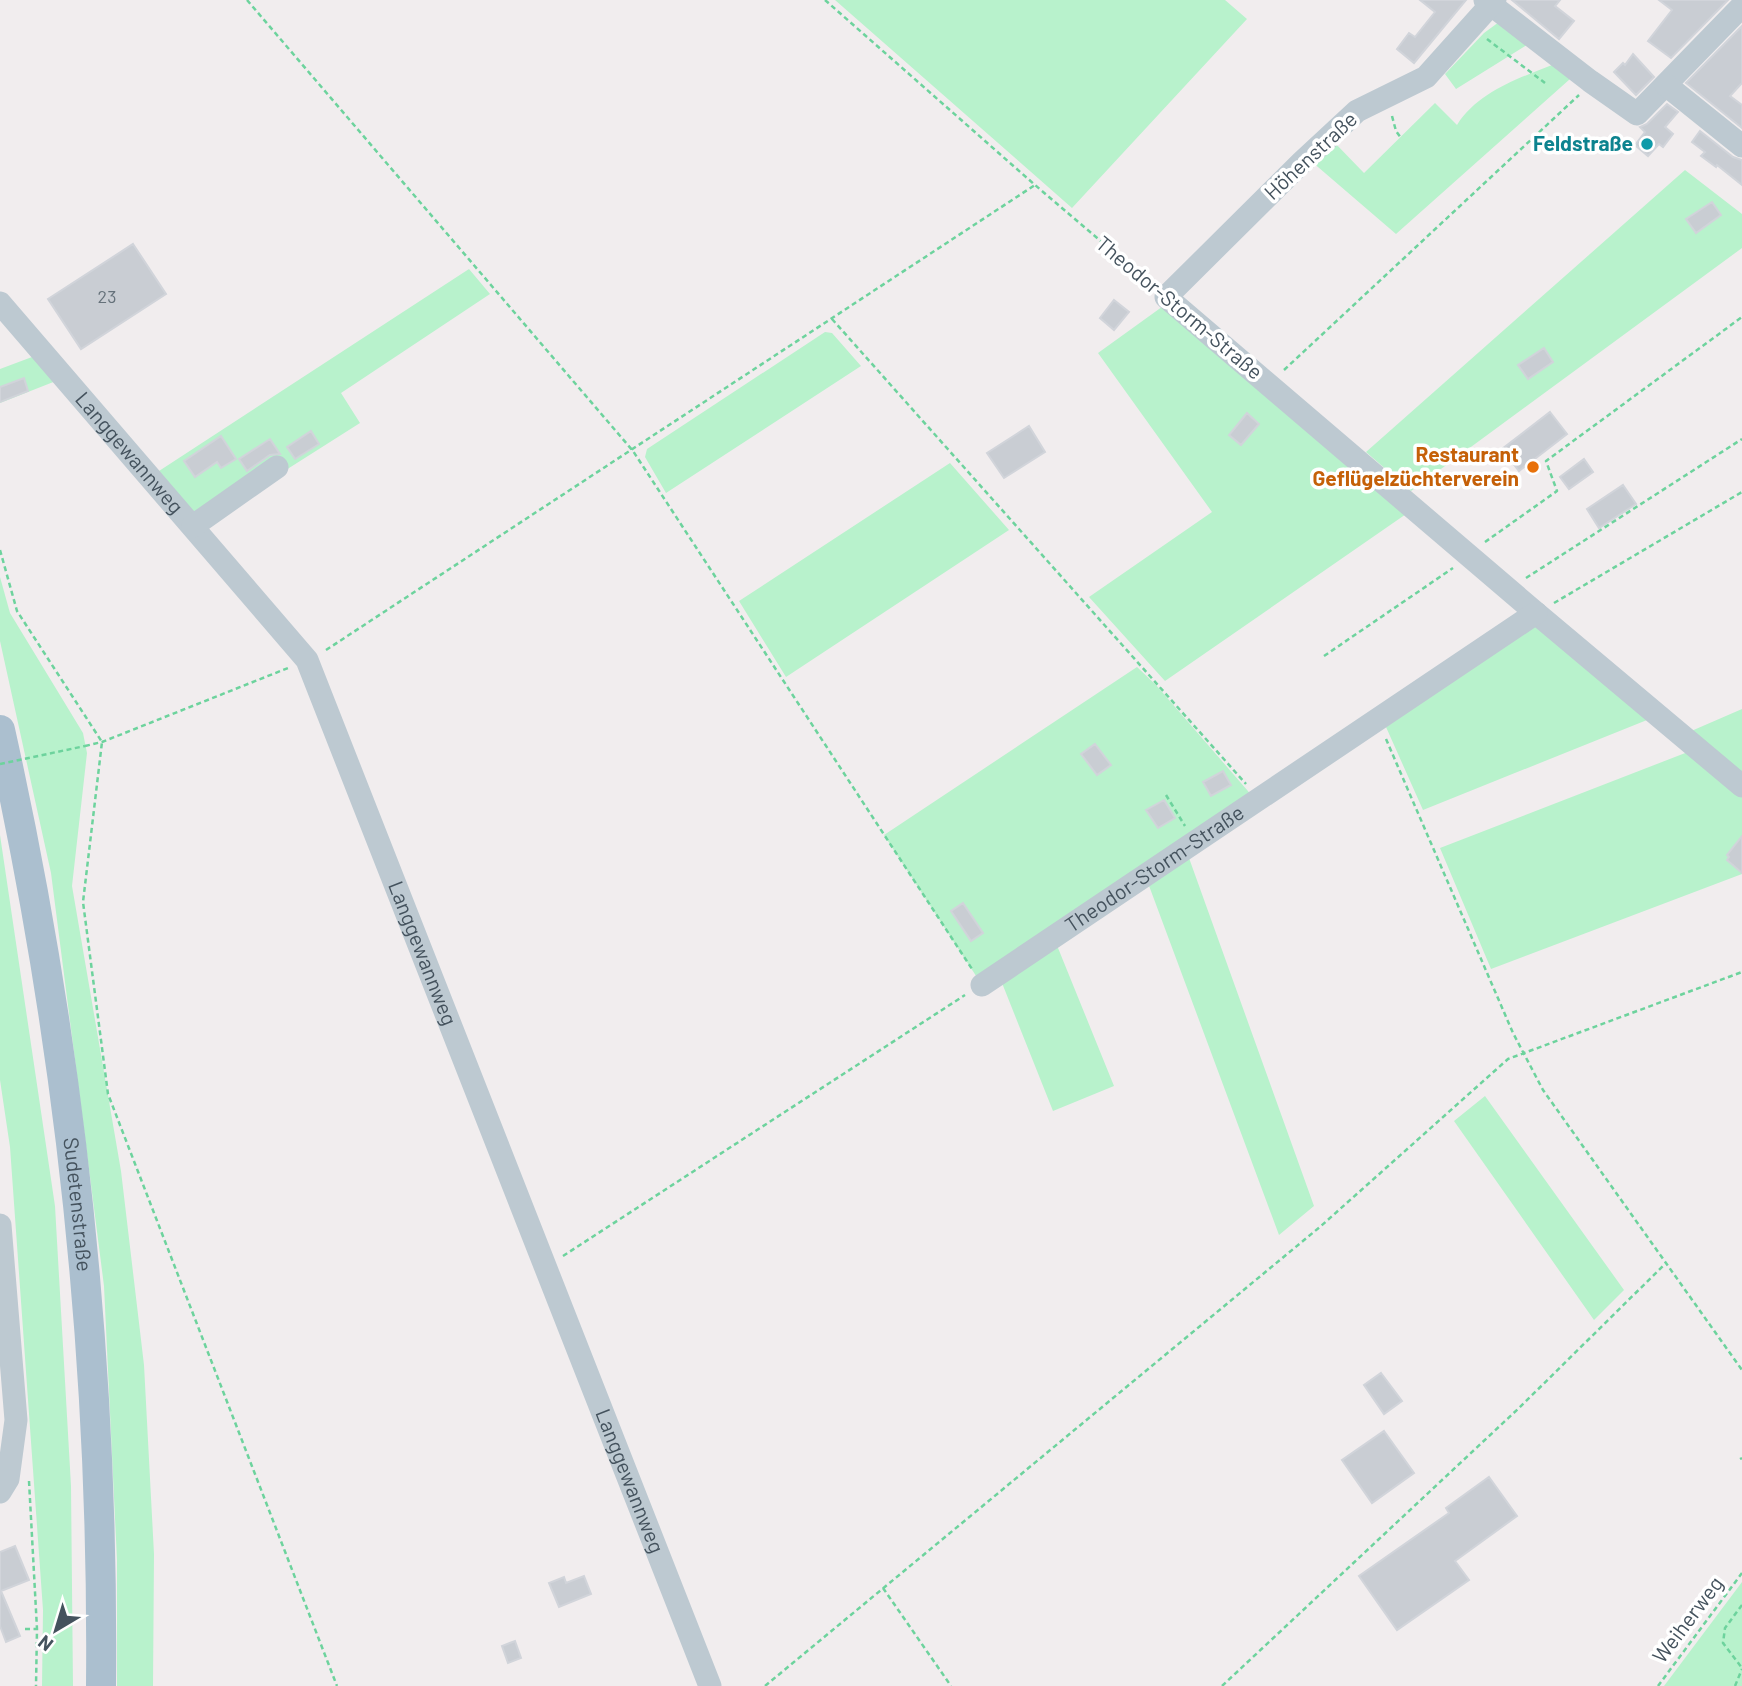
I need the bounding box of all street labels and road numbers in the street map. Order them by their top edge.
street label: Höhenstraße [1258,106,1362,204]
street label: Theodor-Storm-Straße [1092,230,1268,384]
street label: Langgewannweg [71,386,190,518]
street label: Theodor-Storm-Straße [1060,799,1248,937]
street label: Langgewannweg [384,877,463,1028]
street label: Sudetenstraße [59,1136,98,1273]
street label: Langgewannweg [591,1405,670,1556]
street label: Weiherweg [1646,1571,1727,1667]

